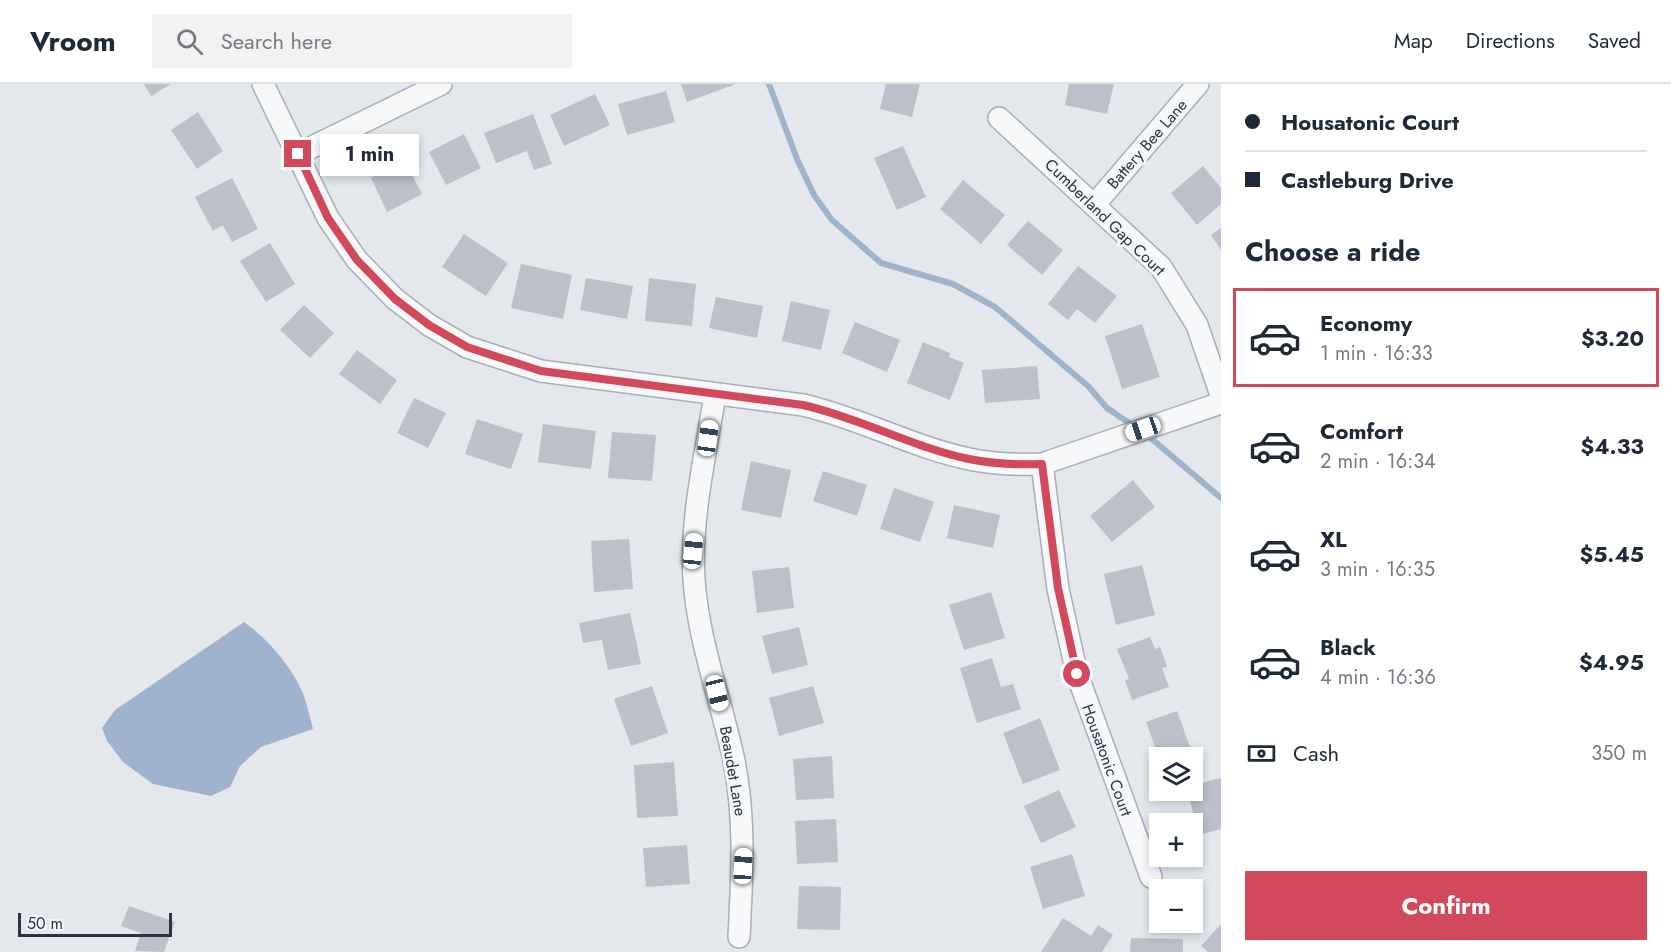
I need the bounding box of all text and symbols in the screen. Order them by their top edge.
search box [152,14,572,68]
text: Vroom [30,21,116,62]
icon: search [173,25,206,58]
text: Search here [221,25,332,57]
text: Map [1394,26,1433,56]
text: Directions [1466,26,1555,56]
text: Saved [1588,26,1641,56]
street label: Battery Bee Lane [1102,94,1192,194]
text: Housatonic Court [1281,106,1459,138]
callout: 1 min [319,133,418,175]
route end [284,140,311,167]
text: 1 min [345,140,394,169]
street label: Cumberland Gap Court [1040,153,1171,281]
text: Castleburg Drive [1281,164,1454,196]
text: Choose a ride [1245,232,1420,271]
text: Economy [1320,307,1412,339]
icon: car [1248,311,1302,365]
text: $3.20 [1581,322,1644,354]
text: 1 min · 16:33 [1320,339,1433,368]
car [1123,415,1163,443]
text: Comfort [1320,415,1403,447]
car [697,419,719,457]
icon: car [1248,419,1302,473]
text: $4.33 [1581,430,1644,462]
text: 2 min · 16:34 [1320,447,1436,476]
text: XL [1320,523,1347,555]
icon: car [1248,527,1302,581]
car [682,532,704,570]
text: $5.45 [1579,538,1644,570]
text: 3 min · 16:35 [1320,555,1435,584]
text: Black [1320,631,1376,663]
icon: car [1248,635,1302,689]
text: $4.95 [1579,646,1644,678]
route start [1063,660,1090,687]
text: 4 min · 16:36 [1320,663,1436,692]
car [704,673,730,713]
street label: Housatonic Court [1076,701,1138,819]
street label: Beaudet Lane [714,724,752,818]
icon: cash [1245,737,1278,770]
text: Cash [1293,737,1339,769]
text: 350 m [1591,739,1647,768]
map controls [1149,747,1203,933]
button: layers [1149,747,1203,801]
button: + [1149,813,1203,867]
car [733,848,753,884]
button: Confirm [1245,871,1647,940]
button: − [1149,879,1203,933]
scale bar [18,910,172,938]
text: 50 m [27,912,63,935]

